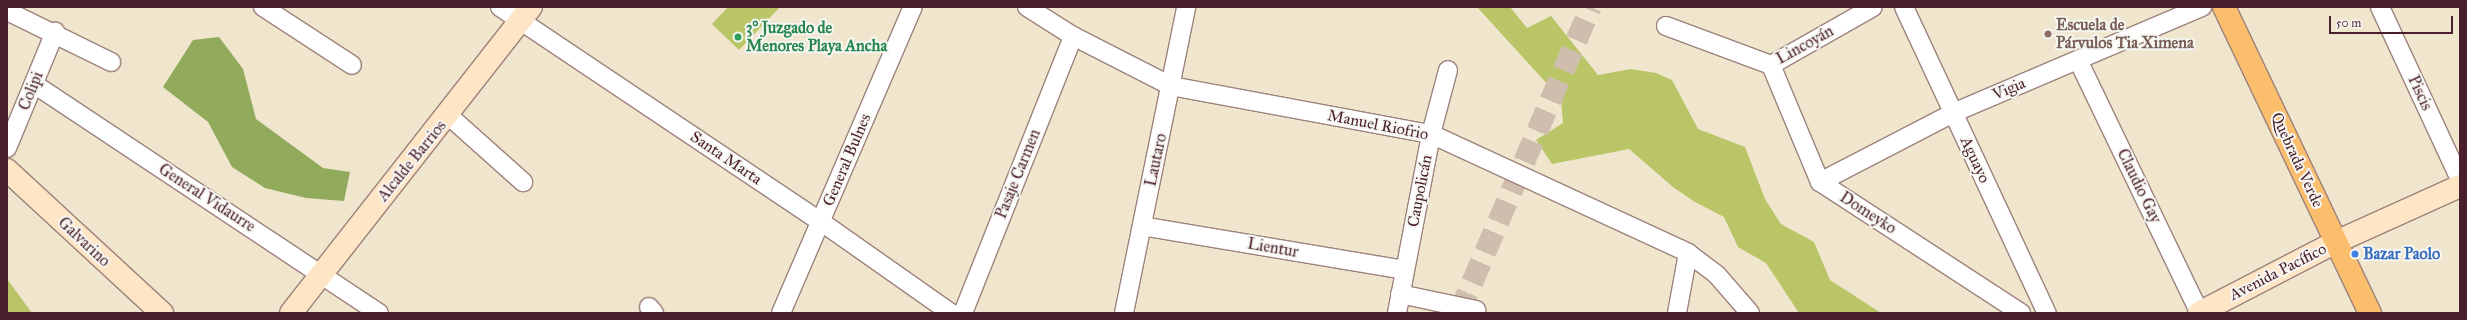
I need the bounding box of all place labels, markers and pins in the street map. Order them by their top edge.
place label: Escuela de Párvulos Tia Ximena [2056,15,2194,53]
place label: 3° Juzgado de Menores Playa Ancha [746,18,887,56]
marker: Escuela de Párvulos Tia Ximena [2043,29,2053,39]
marker: 3° Juzgado de Menores Playa Ancha [733,32,743,42]
place label: Bazar Paolo [2363,244,2440,264]
marker: Bazar Paolo [2350,249,2360,259]

